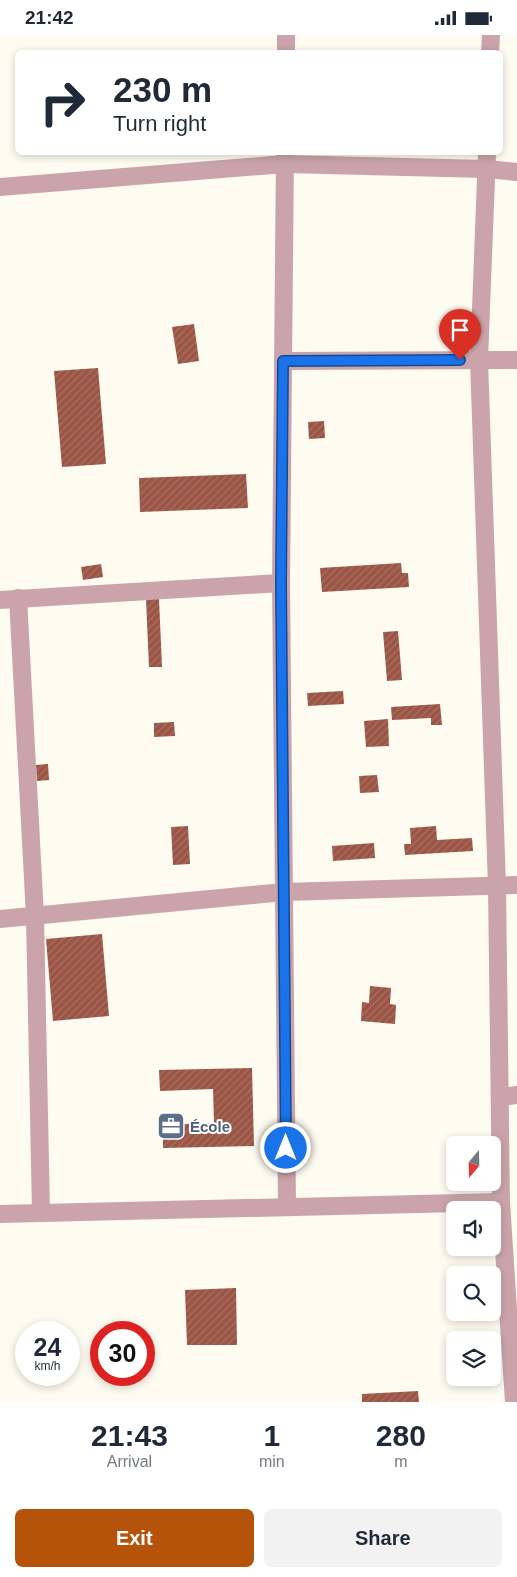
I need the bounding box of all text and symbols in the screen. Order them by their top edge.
text: 21:42 [25,7,74,28]
icon: right [30,70,95,135]
text: 230 m [113,70,212,109]
text: Turn right [113,111,206,136]
pin [439,309,481,360]
icon: arrive [446,316,474,344]
office icon: École [156,1111,186,1141]
place label: École [190,1118,230,1135]
position arrow [259,1121,311,1173]
north arrow [446,1136,501,1191]
map controls [446,1136,501,1386]
button: sound [446,1201,501,1256]
button: search [446,1266,501,1321]
speed limit sign: 30 [90,1321,155,1386]
button: layers [446,1331,501,1386]
text: 24 [34,1333,61,1361]
text: km/h [34,1359,61,1373]
text: 21:43 [91,1419,168,1452]
text: 1 [263,1419,280,1452]
text: 280 [376,1419,426,1452]
text: Arrival [107,1453,152,1470]
text: min [259,1453,285,1470]
text: m [394,1453,407,1470]
button: Exit [15,1509,254,1567]
button: Share [264,1509,502,1567]

